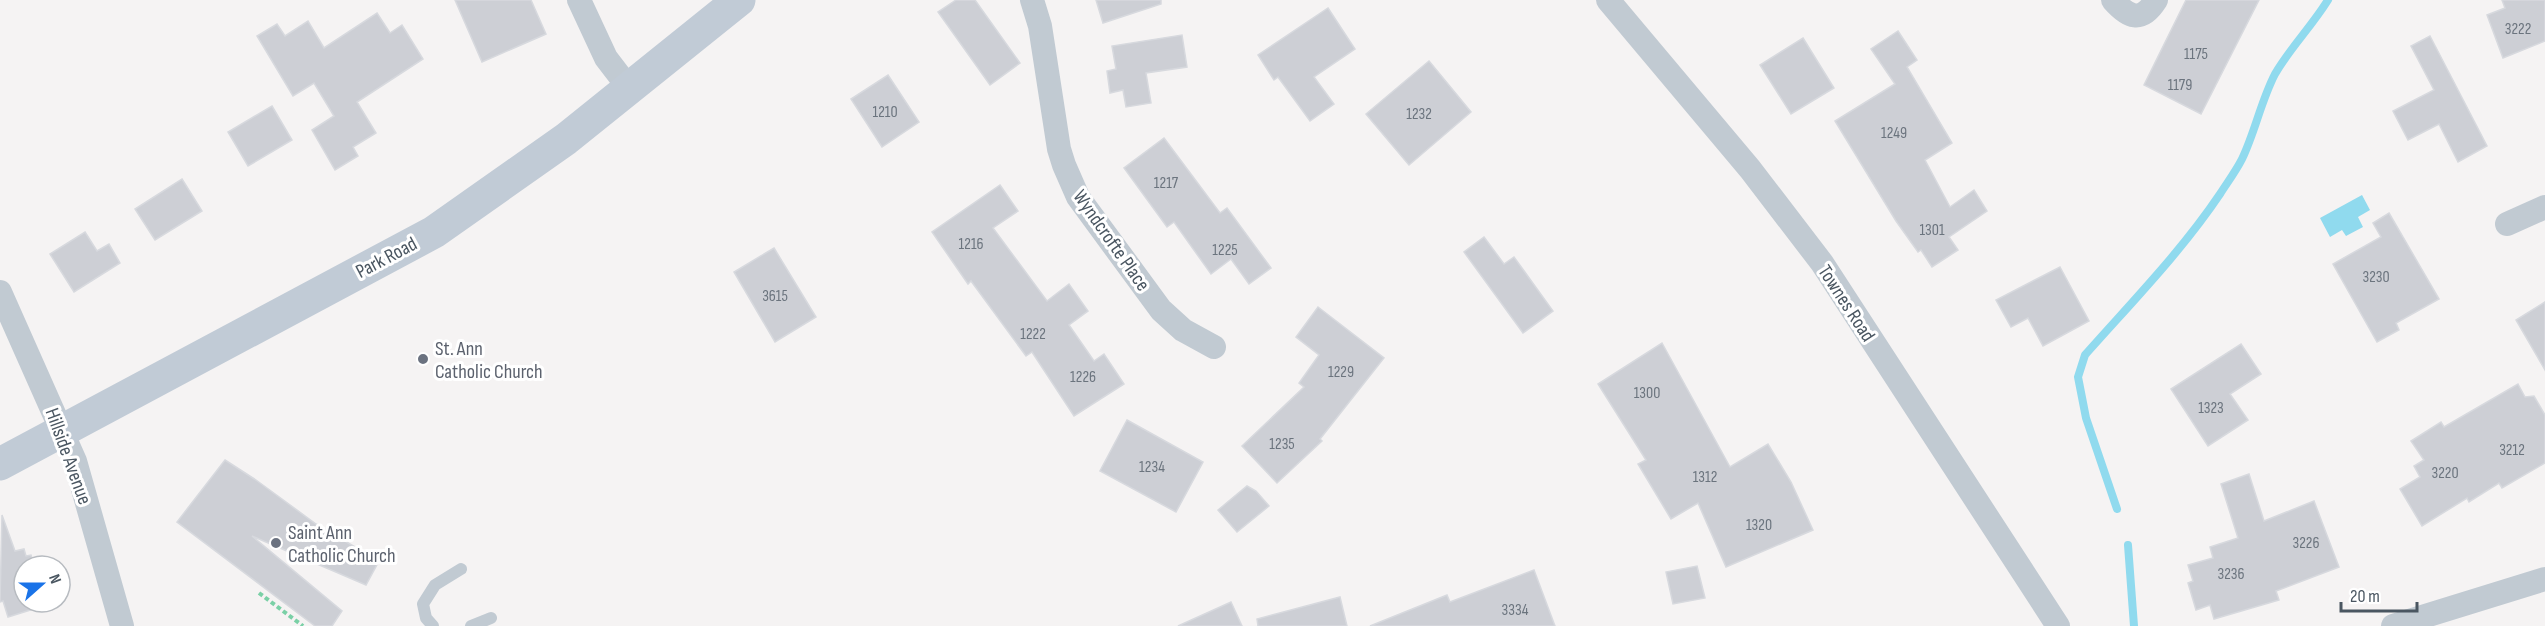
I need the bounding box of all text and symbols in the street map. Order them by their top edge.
house number: 3222 [2505,20,2531,39]
house number: 1175 [2184,45,2208,64]
house number: 1179 [2168,76,2192,95]
house number: 1210 [872,103,898,122]
house number: 1232 [1406,105,1432,124]
house number: 1249 [1881,124,1907,143]
house number: 1217 [1154,174,1179,193]
street label: Wyndcrofte Place [1068,185,1155,296]
house number: 1301 [1919,221,1945,240]
street label: Park Road [352,232,421,284]
house number: 1216 [958,235,984,254]
house number: 1225 [1212,241,1238,260]
street label: Townes Road [1813,261,1880,346]
house number: 3230 [2362,268,2390,287]
house number: 3615 [762,287,788,306]
house number: 1222 [1020,325,1046,344]
place label: St. Ann Catholic Church [435,337,543,384]
marker: St. Ann Catholic Church [416,352,430,366]
house number: 1229 [1328,363,1354,382]
house number: 1226 [1070,368,1096,387]
house number: 1300 [1634,384,1660,403]
house number: 1323 [2198,399,2224,418]
street label: Hillside Avenue [40,405,97,508]
house number: 1235 [1269,435,1295,454]
house number: 3212 [2499,441,2525,460]
house number: 1234 [1139,458,1165,477]
house number: 3220 [2431,464,2459,483]
house number: 1312 [1693,468,1717,487]
house number: 1320 [1746,516,1772,535]
place label: Saint Ann Catholic Church [288,521,396,568]
house number: 3226 [2293,534,2319,553]
marker: Saint Ann Catholic Church [269,536,283,550]
north arrow [12,554,72,614]
house number: 3236 [2217,565,2245,584]
text: N [44,572,65,587]
scale bar [2341,575,2418,613]
text: 20 m [2350,586,2380,607]
house number: 3334 [1502,601,1529,620]

